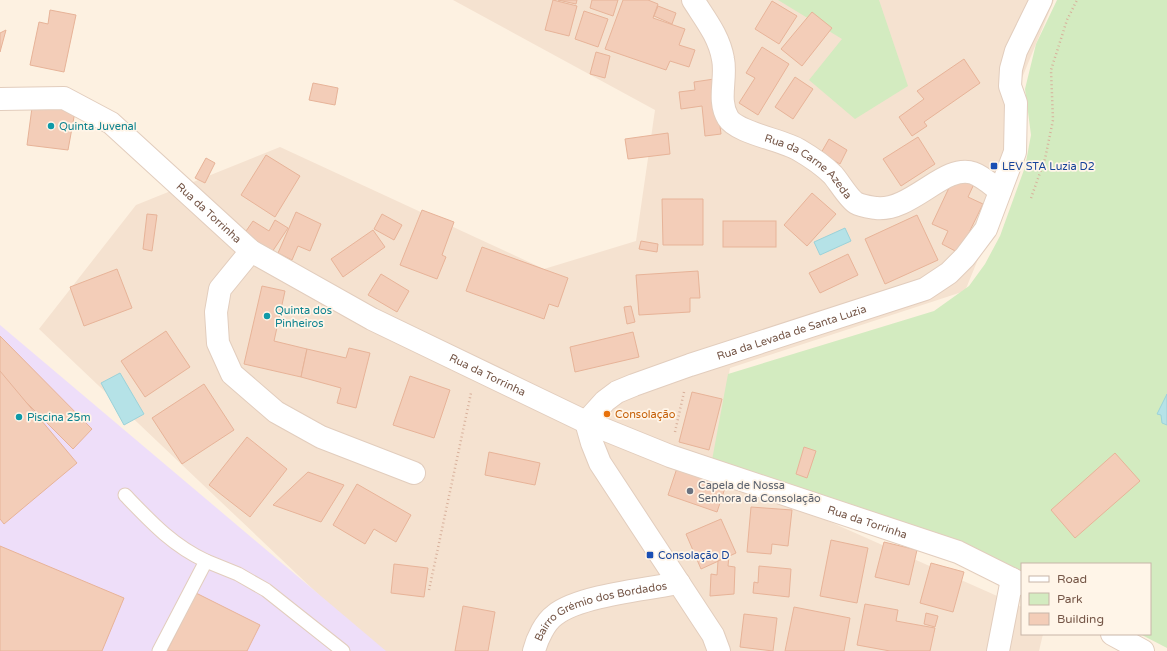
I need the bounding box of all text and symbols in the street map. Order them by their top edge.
place label: Quinta Juvenal [59,120,137,133]
marker: Quinta Juvenal [46,121,56,131]
street label: Rua da Carne Azeda [763,131,855,201]
place label: LEV STA Luzia D2 [1002,160,1095,173]
marker: LEV STA Luzia D2 [989,161,999,171]
street label: Rua da Torrinha [174,180,244,245]
street label: Rua da Levada de Santa Luzia [715,302,868,362]
place label: Quinta dos Pinheiros [275,304,332,330]
marker: Quinta dos Pinheiros [262,311,272,321]
street label: Rua da Torrinha [447,351,528,399]
place label: Consolação [615,408,676,421]
marker: Consolação [602,409,612,419]
place label: Piscina 25m [27,411,91,424]
marker: Piscina 25m [14,412,24,422]
place label: Capela de Nossa Senhora da Consolação [698,479,821,505]
marker: Capela de Nossa Senhora da Consolação [685,486,695,496]
street label: Rua da Torrinha [826,503,909,541]
place label: Consolação D [658,549,730,562]
marker: Consolação D [645,550,655,560]
legend [1021,563,1151,635]
text: Road [1057,572,1087,586]
street label: Bairro Grémio dos Bordados [531,579,668,643]
text: Park [1057,592,1083,606]
text: Building [1057,612,1104,626]

